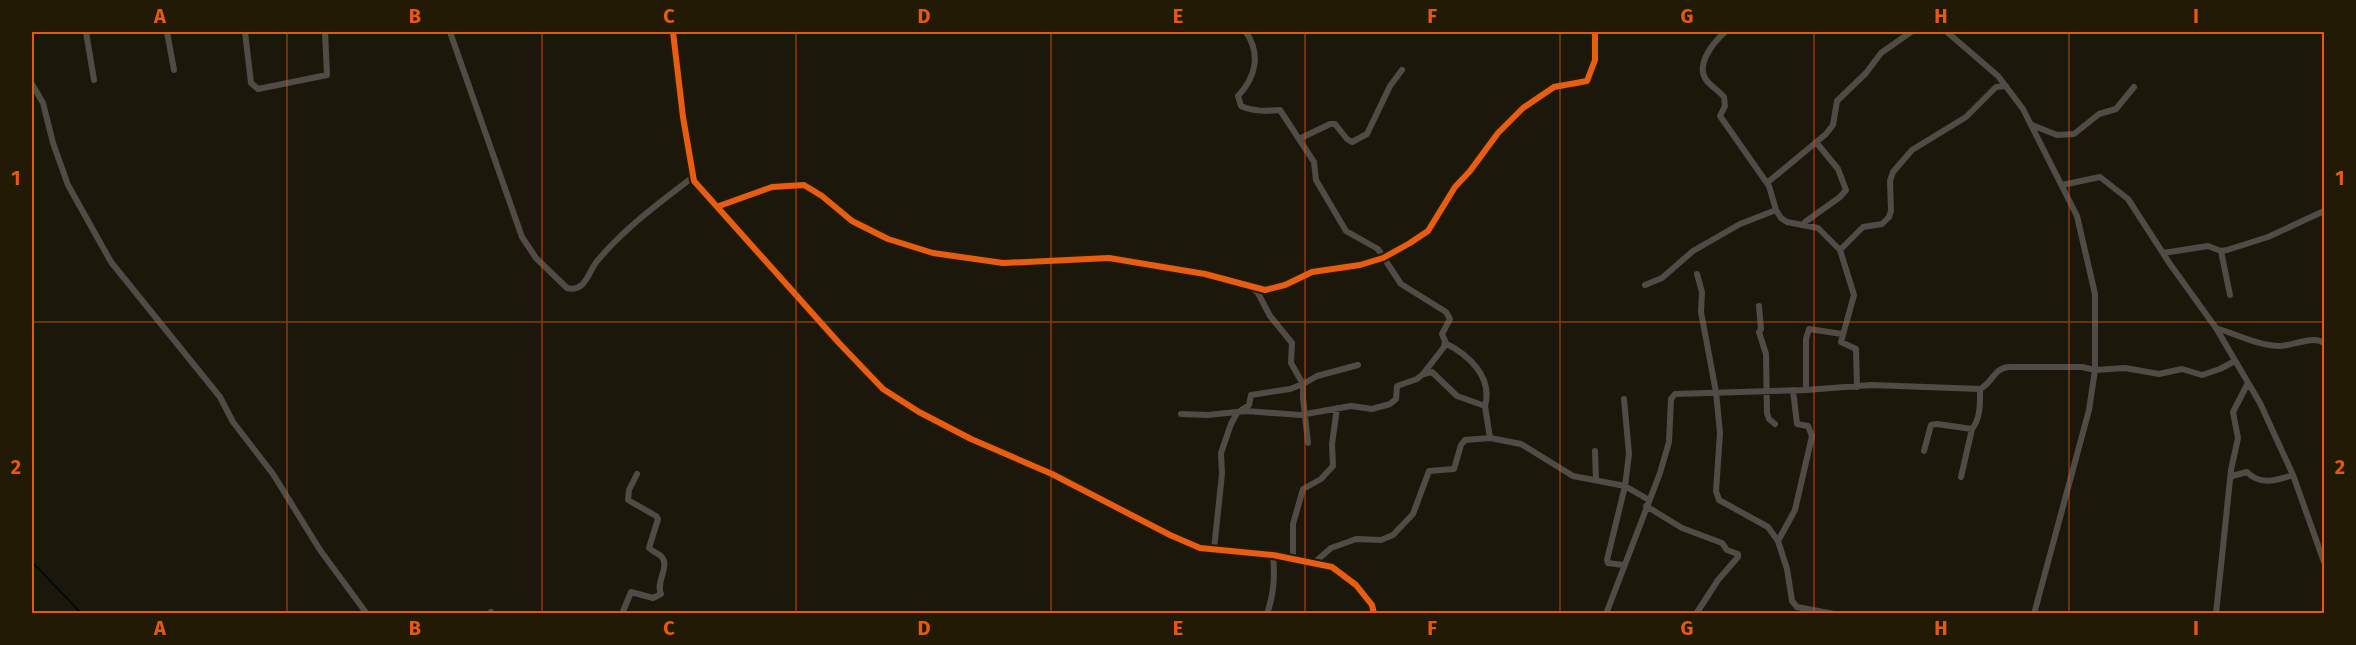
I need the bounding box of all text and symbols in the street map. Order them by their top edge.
text: A [153,4,167,28]
text: B [409,4,421,28]
text: C [663,4,675,28]
text: D [917,4,931,28]
text: E [1173,4,1183,28]
text: F [1427,4,1437,28]
text: G [1681,4,1693,28]
text: H [1934,4,1948,28]
text: I [2193,4,2199,28]
text: 1 [11,166,21,190]
text: 1 [2335,166,2345,190]
text: 2 [11,455,21,479]
text: 2 [2335,455,2345,479]
text: A [153,616,167,640]
text: B [409,616,421,640]
text: C [663,616,675,640]
text: D [917,616,931,640]
text: E [1173,616,1183,640]
text: F [1427,616,1437,640]
text: G [1681,616,1693,640]
text: H [1934,616,1948,640]
text: I [2193,616,2199,640]

